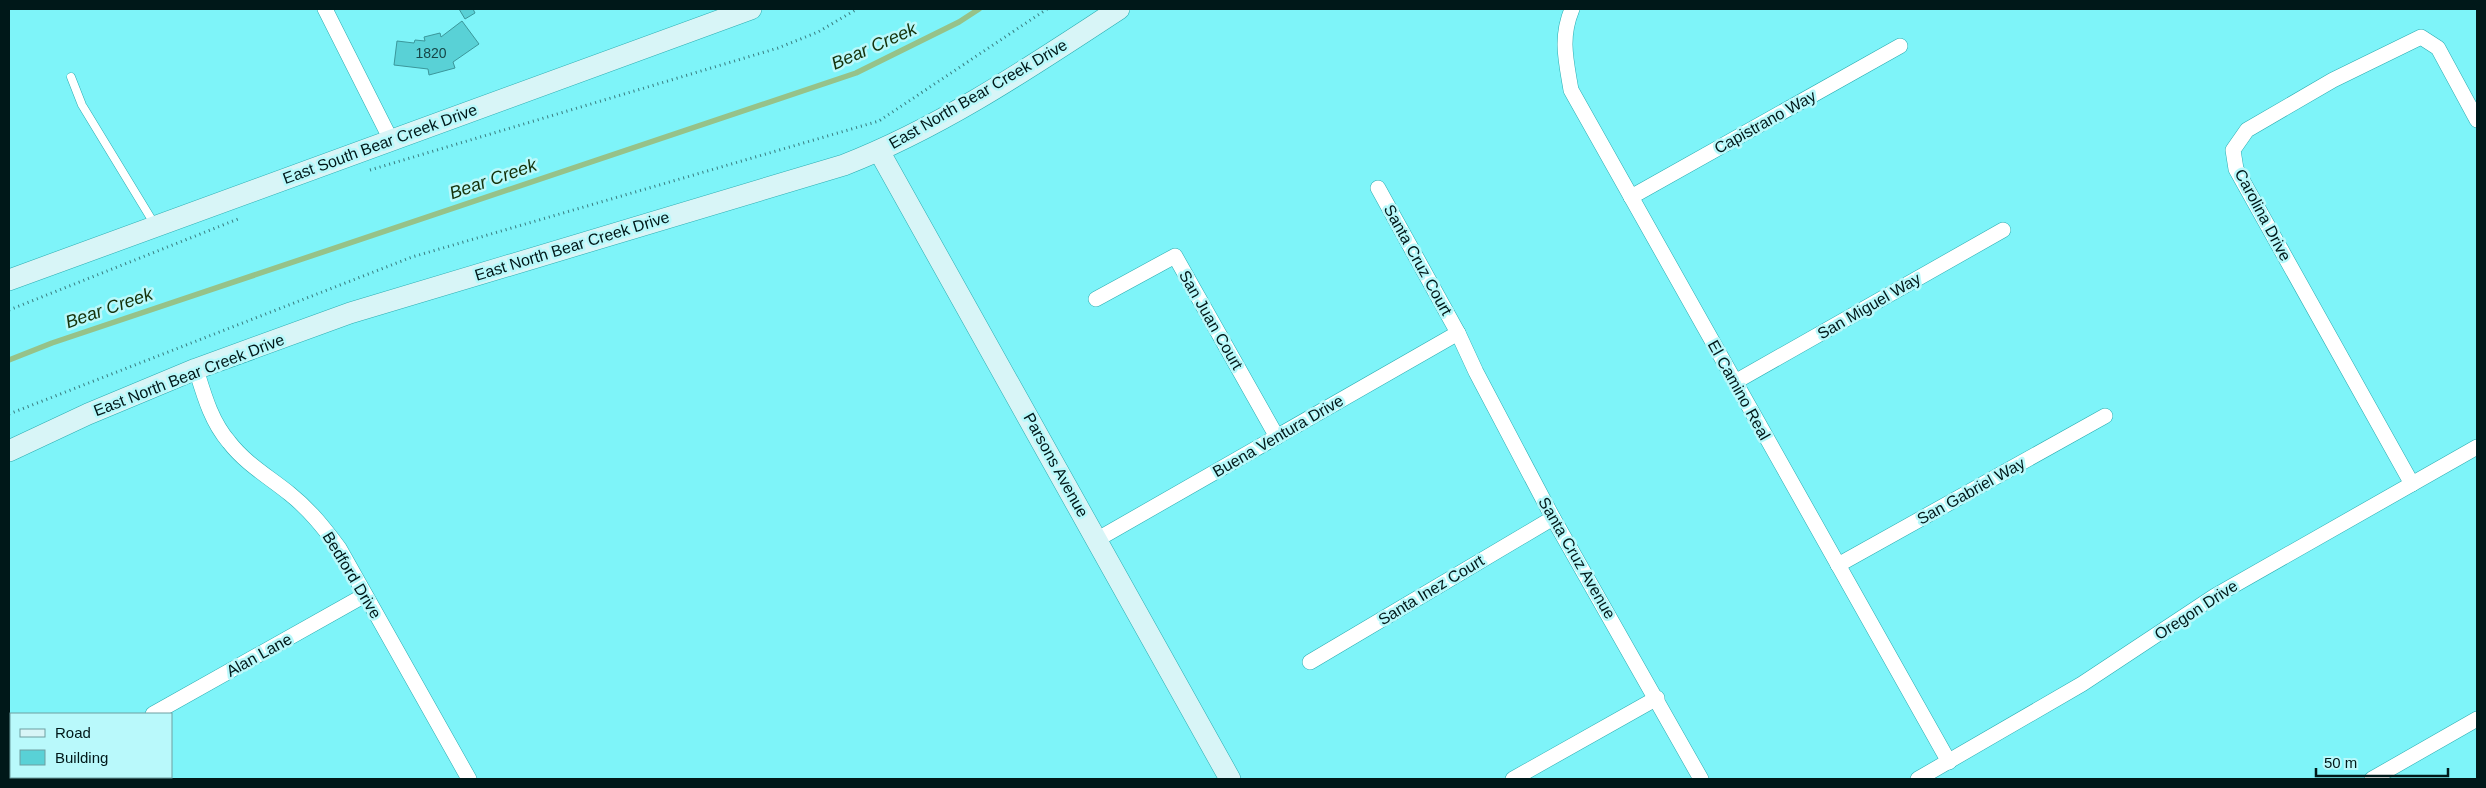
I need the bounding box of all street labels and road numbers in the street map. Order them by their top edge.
street label: East North Bear Creek Drive [886,36,1070,152]
street label: Capistrano Way [1711,87,1819,157]
street label: East South Bear Creek Drive [281,101,480,187]
street label: Carolina Drive [2232,166,2294,264]
street label: Santa Cruz Court [1381,202,1456,319]
street label: East North Bear Creek Drive [473,208,672,284]
street label: San Juan Court [1176,268,1246,373]
street label: San Miguel Way [1815,270,1923,342]
street label: East North Bear Creek Drive [91,331,287,419]
street label: El Camino Real [1705,337,1773,443]
street label: Buena Ventura Drive [1210,392,1346,480]
street label: Parsons Avenue [1020,410,1092,520]
street label: San Gabriel Way [1914,454,2028,528]
street label: Santa Cruz Avenue [1535,494,1619,622]
street label: Bedford Drive [320,529,385,621]
street label: Santa Inez Court [1375,552,1487,628]
street label: Oregon Drive [2151,577,2241,643]
street label: Alan Lane [223,630,295,680]

